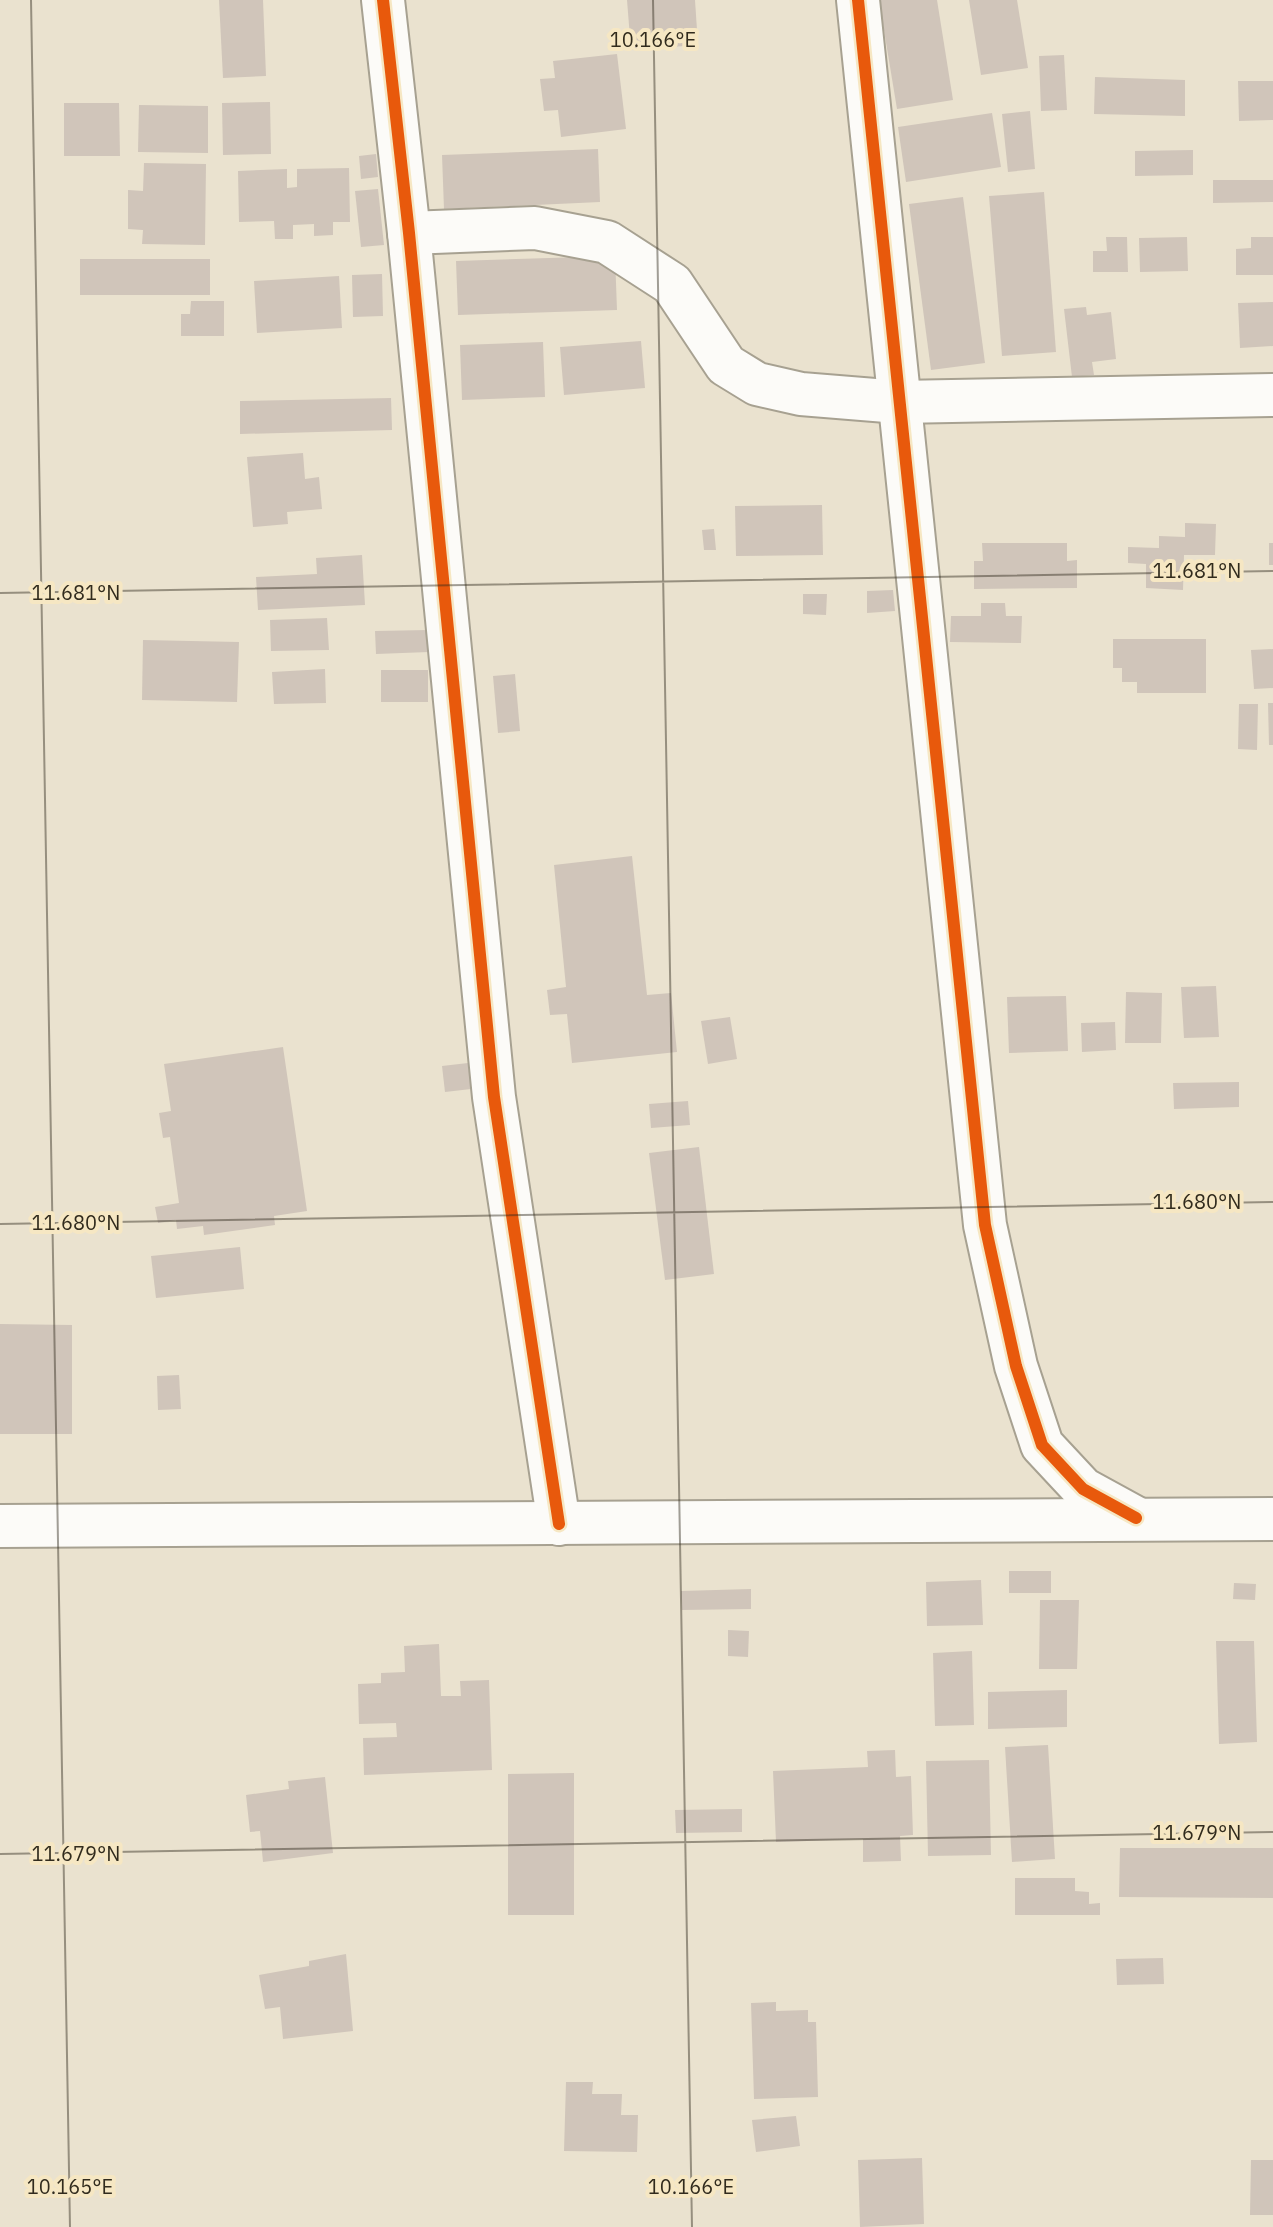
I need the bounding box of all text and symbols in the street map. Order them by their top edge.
text: 10.166°E [610,26,696,53]
text: 11.681°N [1153,557,1241,584]
text: 11.681°N [32,579,120,606]
text: 11.680°N [1153,1188,1241,1215]
text: 11.680°N [32,1209,120,1236]
text: 11.679°N [1153,1819,1241,1846]
text: 11.679°N [32,1840,120,1867]
text: 10.165°E [27,2173,113,2200]
text: 10.166°E [648,2173,734,2200]

